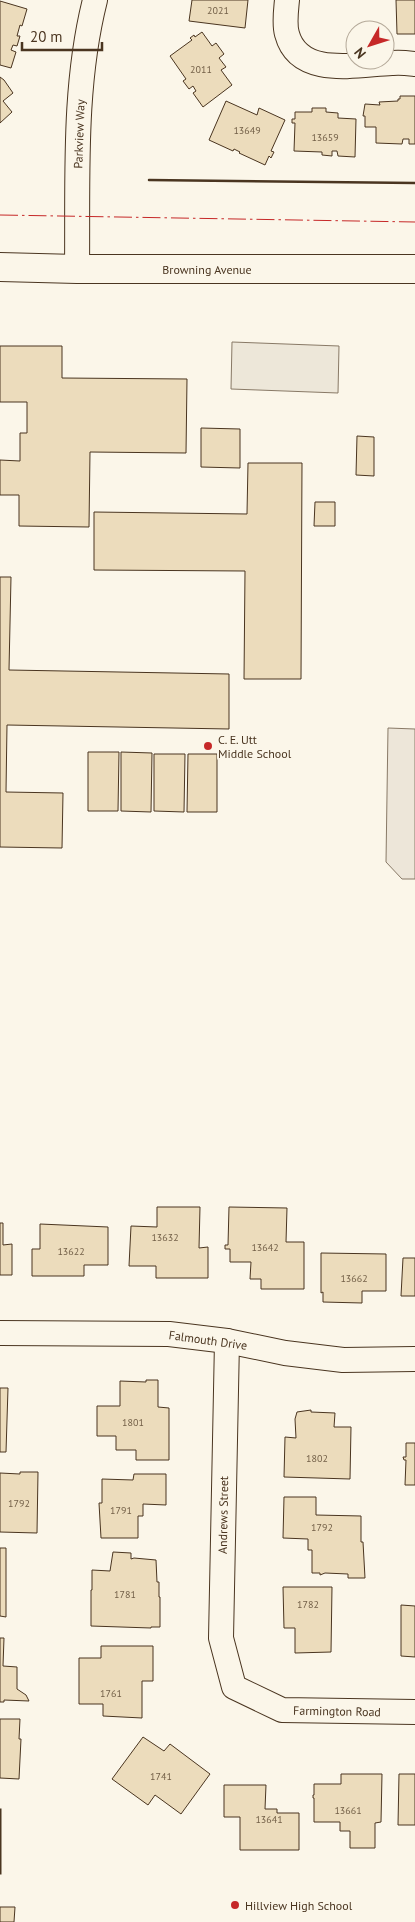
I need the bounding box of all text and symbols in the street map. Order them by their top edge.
house number: 2021 [207,4,229,17]
scale bar [22,20,102,52]
north arrow [345,20,395,70]
text: 20 m [30,27,63,46]
text: N [350,44,370,62]
house number: 2011 [190,63,212,76]
street label: Parkview Way [70,99,88,169]
house number: 13649 [233,124,261,137]
house number: 13659 [311,131,339,144]
street label: Browning Avenue [162,262,252,277]
place label: C. E. Utt Middle School [218,732,292,761]
marker: C. E. Utt Middle School [202,740,214,752]
house number: 13632 [151,1231,179,1244]
house number: 13642 [251,1241,279,1254]
house number: 13622 [57,1245,85,1258]
house number: 13662 [340,1272,368,1285]
street label: Falmouth Drive [168,1327,248,1353]
house number: 1801 [122,1416,144,1429]
house number: 1802 [306,1452,328,1465]
street label: Andrews Street [215,1476,231,1554]
house number: 1792 [8,1497,30,1510]
house number: 1791 [110,1504,132,1517]
house number: 1792 [311,1521,333,1534]
house number: 1781 [114,1588,136,1601]
house number: 1782 [297,1598,319,1611]
house number: 1761 [100,1687,122,1700]
street label: Farmington Road [293,1703,381,1719]
house number: 1741 [150,1770,172,1783]
house number: 13661 [334,1804,362,1817]
house number: 13641 [255,1813,283,1826]
place label: Hillview High School [245,1898,353,1913]
marker: Hillview High School [229,1899,241,1911]

